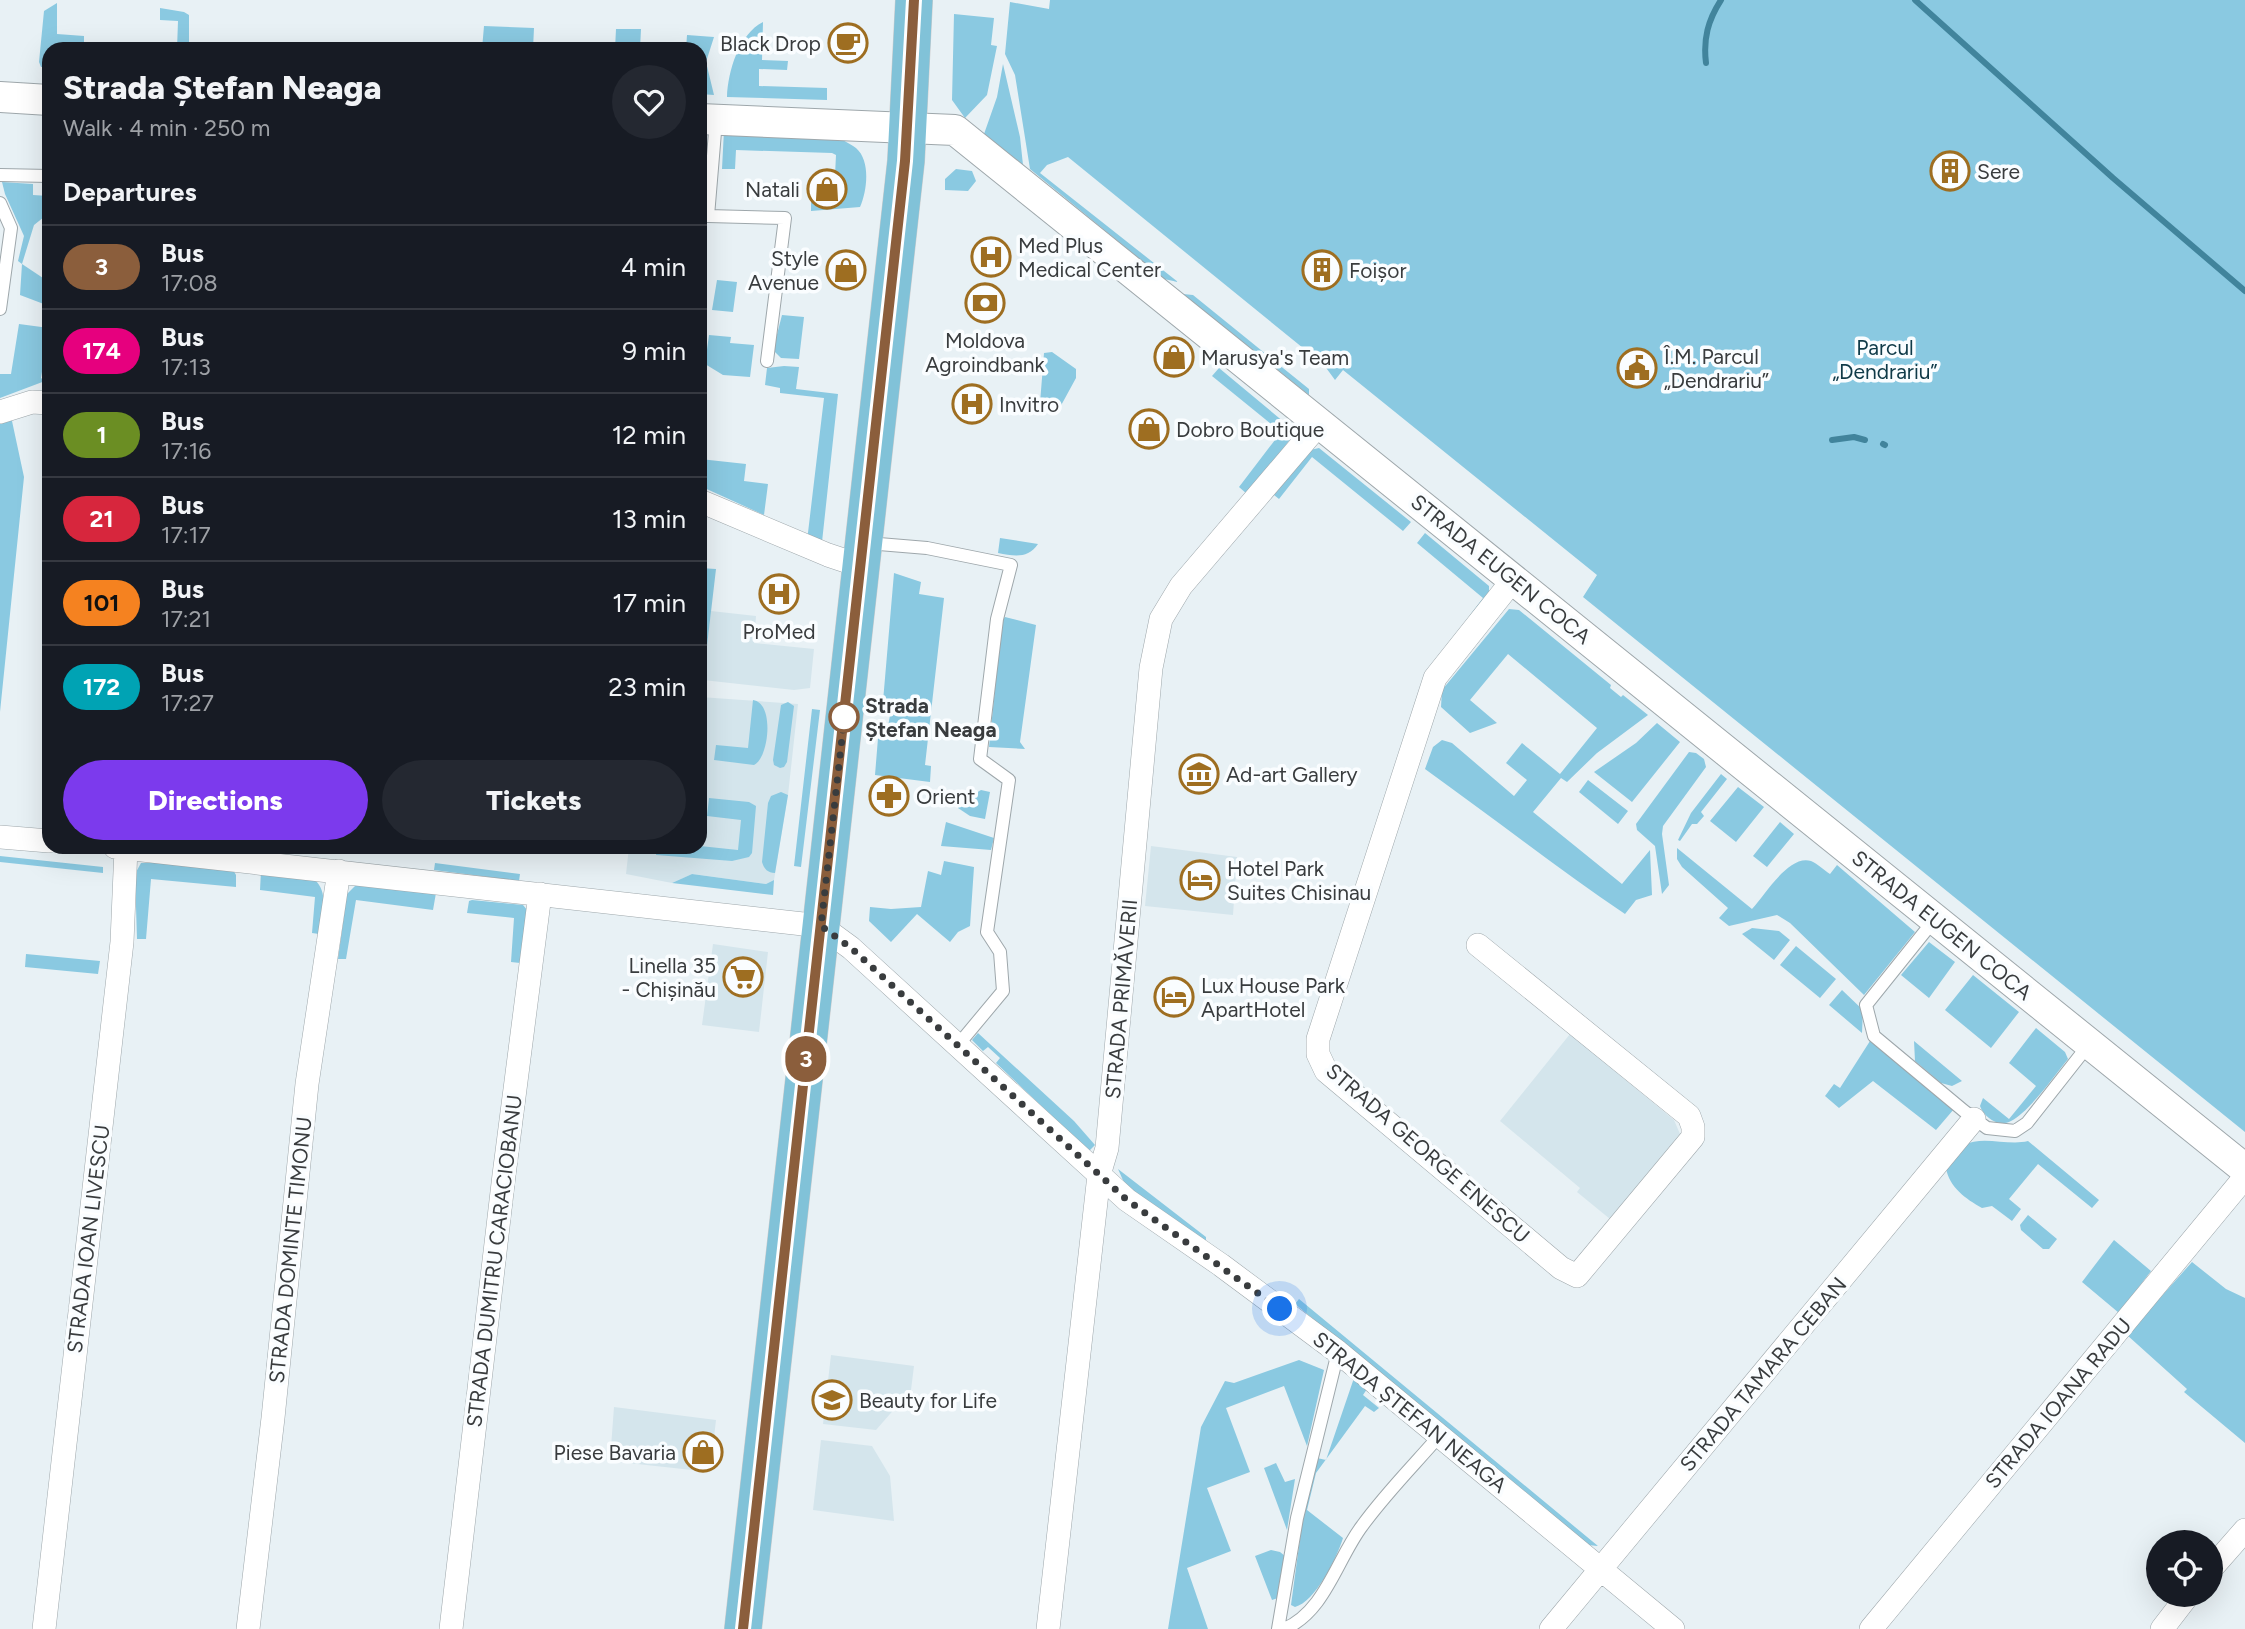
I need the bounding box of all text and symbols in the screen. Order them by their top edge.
cafe icon: Black Drop [827,22,869,64]
place label: Black Drop [720,31,821,56]
button: heart [612,65,686,139]
text: Strada Ștefan Neaga [63,68,381,107]
text: Walk · 4 min · 250 m [63,114,270,142]
building icon: Sere [1929,150,1971,192]
place label: Sere [1977,159,2020,184]
shop icon: Natali [806,168,848,210]
text: Departures [63,176,197,208]
place label: Natali [745,177,800,202]
place label: Med Plus Medical Center [1018,233,1161,282]
hospital icon: Med Plus Medical Center [970,236,1012,278]
text: Bus [161,237,204,269]
place label: Style Avenue [748,246,819,295]
shop icon: Style Avenue [825,249,867,291]
building icon: Foișor [1301,249,1343,291]
text: 4 min [621,251,686,283]
text: 3 [95,252,108,281]
place label: Foișor [1349,258,1406,283]
text: 17:08 [161,269,218,297]
bank icon: Moldova Agroindbank [964,282,1006,324]
text: Bus [161,321,204,353]
place label: Moldova Agroindbank [925,328,1046,377]
text: 9 min [622,335,686,367]
park label: Parcul „Dendrariu” [1833,335,1938,384]
text: 174 [82,336,121,365]
shop icon: Marusya's Team [1153,336,1195,378]
place label: Î.M. Parcul „Dendrariu” [1663,344,1769,393]
place label: Marusya's Team [1201,345,1349,370]
public building icon: Î.M. Parcul „Dendrariu” [1616,347,1658,389]
text: 17:13 [161,353,211,381]
hospital icon: Invitro [951,383,993,425]
place label: Invitro [999,392,1059,417]
text: Bus [161,405,204,437]
shop icon: Dobro Boutique [1128,408,1170,450]
place label: Dobro Boutique [1176,417,1324,442]
text: 12 min [612,419,686,451]
text: 1 [96,420,107,449]
text: 17:16 [161,437,211,465]
text: Bus [161,489,204,521]
street label: STRADA EUGEN COCA [1406,489,1596,649]
text: 13 min [612,503,686,535]
text: 21 [89,504,114,533]
text: 17:17 [161,521,211,549]
text: Bus [161,573,204,605]
hospital icon: ProMed [758,573,800,615]
text: 17 min [612,587,686,619]
text: 101 [84,588,119,617]
text: 17:21 [161,605,211,633]
place label: ProMed [743,619,815,644]
text: Bus [161,657,204,689]
text: 23 min [608,671,686,703]
text: 172 [83,672,120,701]
text: 17:27 [161,689,214,717]
place label: Strada Ștefan Neaga [865,693,997,742]
marker: Strada Ștefan Neaga [829,702,859,732]
museum icon: Ad-art Gallery [1178,753,1220,795]
button: Directions [63,760,368,840]
button: Tickets [382,760,686,840]
place label: Ad-art Gallery [1226,762,1358,787]
pharmacy icon: Orient [868,775,910,817]
place label: Orient [916,784,975,809]
street label: STRADA EUGEN COCA [1847,845,2037,1005]
place label: Hotel Park Suites Chisinau [1227,856,1371,905]
hotel icon: Hotel Park Suites Chisinau [1179,859,1221,901]
street label: STRADA PRIMĂVERII [1100,898,1142,1100]
place label: Linella 35 - Chișinău [621,953,716,1002]
supermarket icon: Linella 35 - Chișinău [722,956,764,998]
place label: Lux House Park ApartHotel [1201,973,1346,1022]
hotel icon: Lux House Park ApartHotel [1153,976,1195,1018]
line badge: 3 [783,1036,829,1082]
text: 3 [799,1044,813,1073]
street label: STRADA GEORGE ENESCU [1321,1058,1535,1248]
street label: STRADA DUMITRU CARACIOBANU [461,1093,527,1429]
street label: STRADA DOMINTE TIMONU [264,1115,316,1385]
street label: STRADA IOAN LIVESCU [62,1123,114,1355]
street label: STRADA TAMARA CEBAN [1675,1272,1851,1476]
your location [1262,1291,1297,1326]
street label: STRADA IOANA RADU [1980,1313,2136,1493]
street label: STRADA ȘTEFAN NEAGA [1308,1326,1512,1498]
school or university icon: Beauty for Life [811,1379,853,1421]
place label: Beauty for Life [859,1388,997,1413]
shop icon: Piese Bavaria [682,1431,724,1473]
place label: Piese Bavaria [554,1440,676,1465]
map controls [2146,1530,2223,1607]
button: locate [2146,1530,2223,1607]

